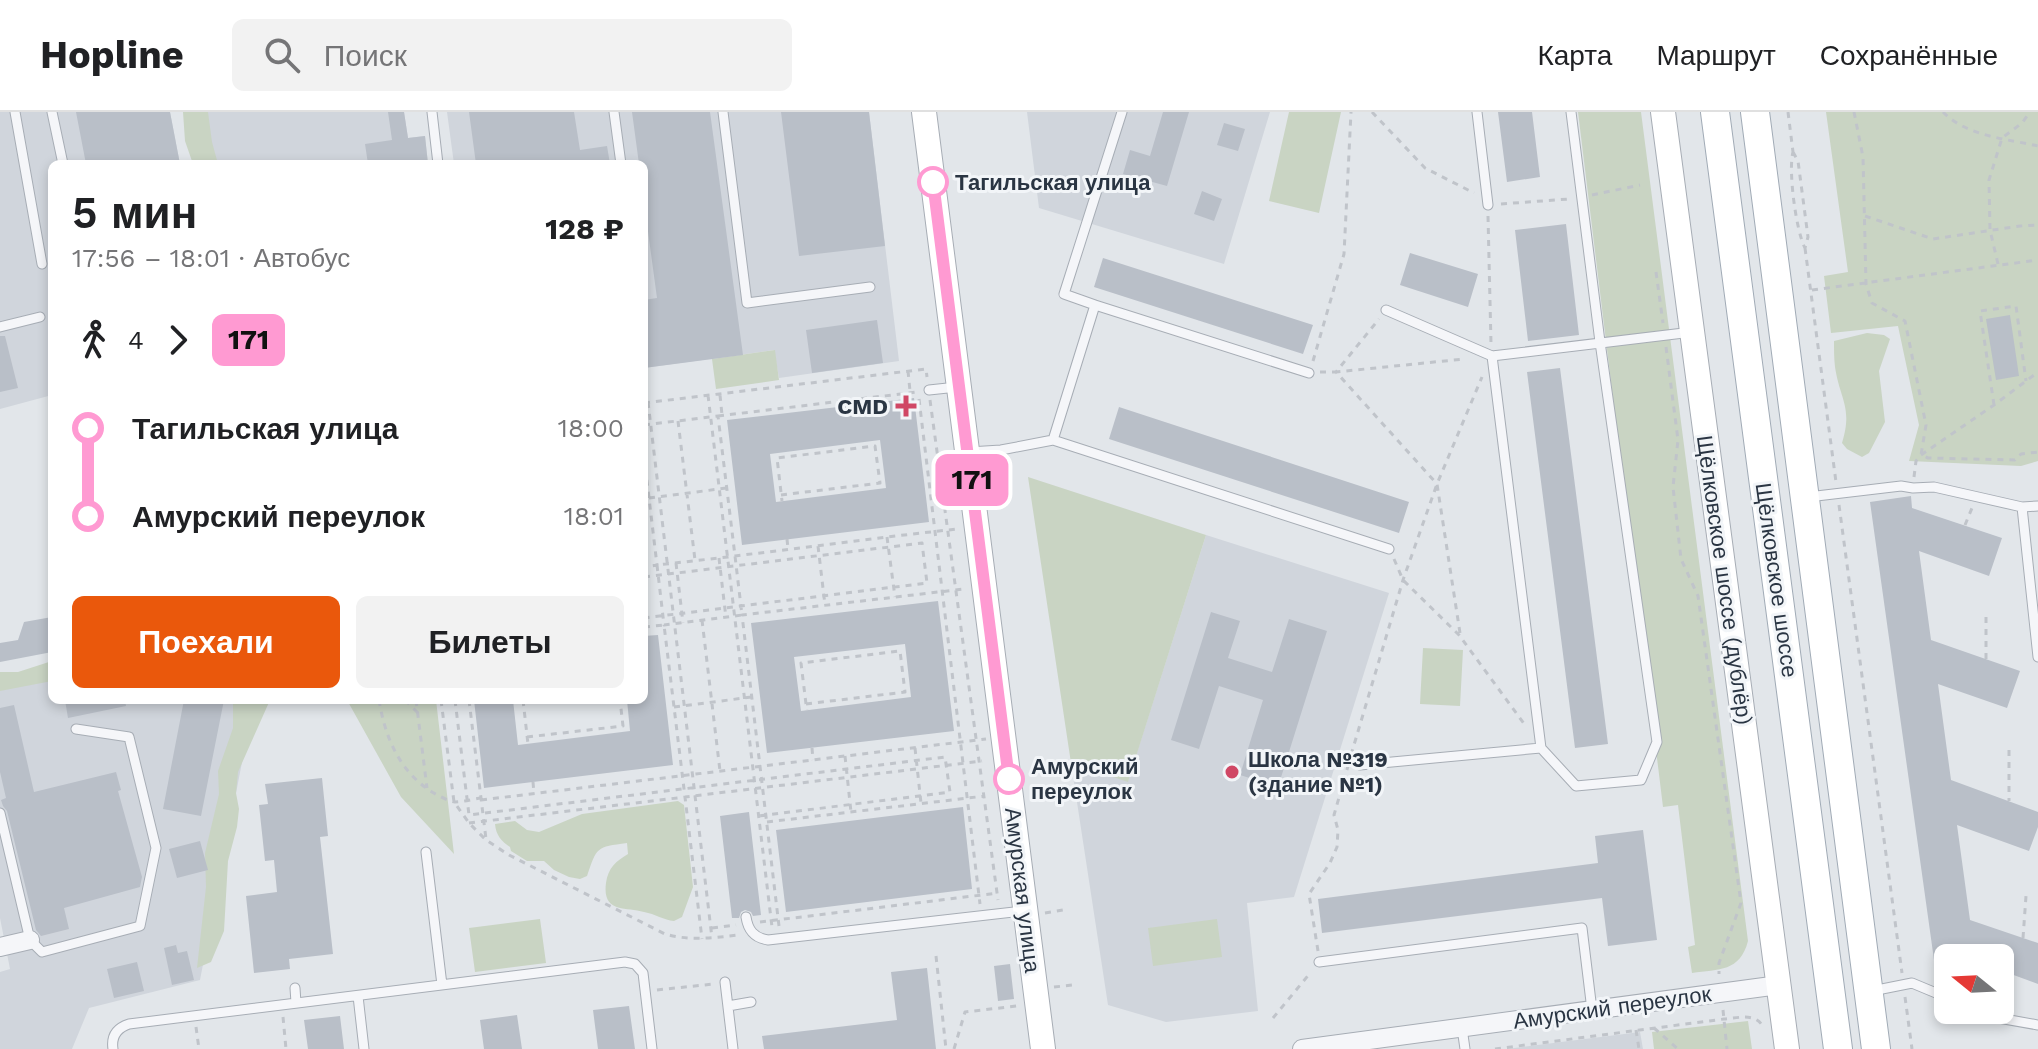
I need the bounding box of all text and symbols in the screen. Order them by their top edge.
search box [232,19,792,91]
text: Hopline [40,33,184,77]
icon: search [260,33,304,77]
text: Поиск [324,38,407,73]
text: Карта [1537,39,1612,72]
text: Маршрут [1656,39,1776,72]
text: Сохранённые [1820,39,1998,72]
marker: Тагильская улица [918,167,948,197]
place label: Тагильская улица [955,170,1151,195]
text: 5 мин [72,187,197,239]
text: 128 ₽ [545,211,624,246]
text: 17:56 – 18:01 · Автобус [72,243,350,273]
icon: walk [72,318,116,362]
icon: forward [156,318,200,362]
text: 171 [228,323,269,356]
text: 4 [128,325,144,355]
place label: CMD [837,394,888,419]
marker: CMD [895,395,917,417]
text: Тагильская улица [132,411,398,446]
text: 18:00 [558,413,624,443]
street label: Щёлковское шоссе (дублёр) [1692,434,1757,726]
line badge: 171 [926,454,1018,506]
text: 171 [951,463,993,496]
street label: Щёлковское шоссе [1750,481,1803,679]
text: Амурский переулок [132,499,425,534]
text: 18:01 [564,501,624,531]
button: Поехали [72,596,340,688]
button: Билеты [356,596,624,688]
place label: Школа №319 (здание №1) [1248,747,1388,797]
place label: Амурский переулок [1031,754,1139,804]
marker: Школа №319 (здание №1) [1223,763,1241,781]
marker: Амурский переулок [994,764,1024,794]
street label: Амурская улица [1000,806,1045,975]
north arrow [1934,944,2014,1024]
map controls [1934,944,2014,1024]
street label: Амурский переулок [1512,981,1713,1034]

